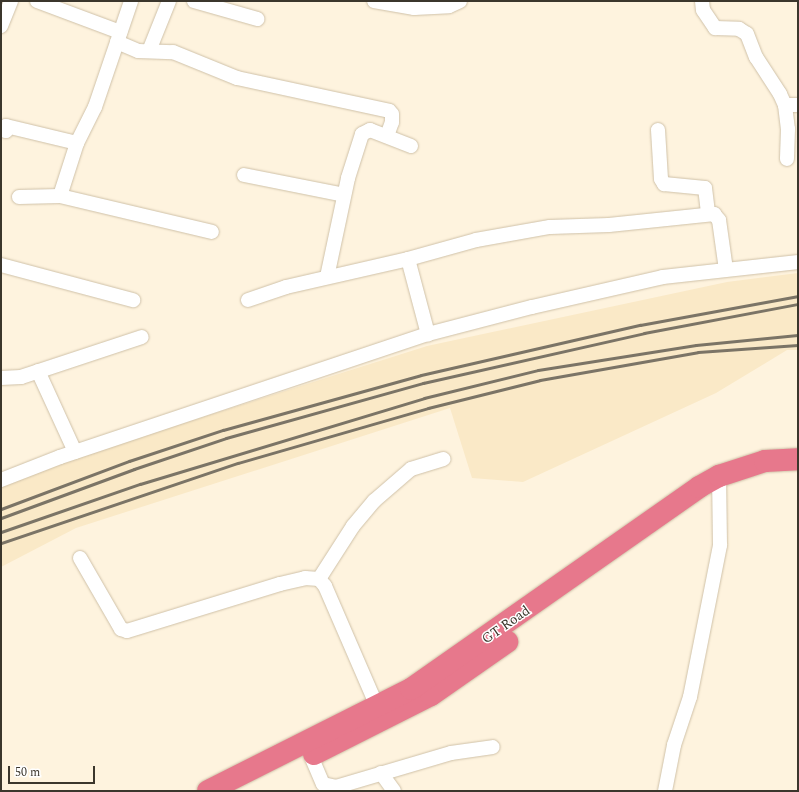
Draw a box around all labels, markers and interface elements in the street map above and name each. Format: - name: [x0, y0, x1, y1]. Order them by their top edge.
- street label: GT Road: [479, 602, 533, 648]
- scale bar: [10, 758, 97, 784]
- text: 50 m: [15, 763, 40, 782]

